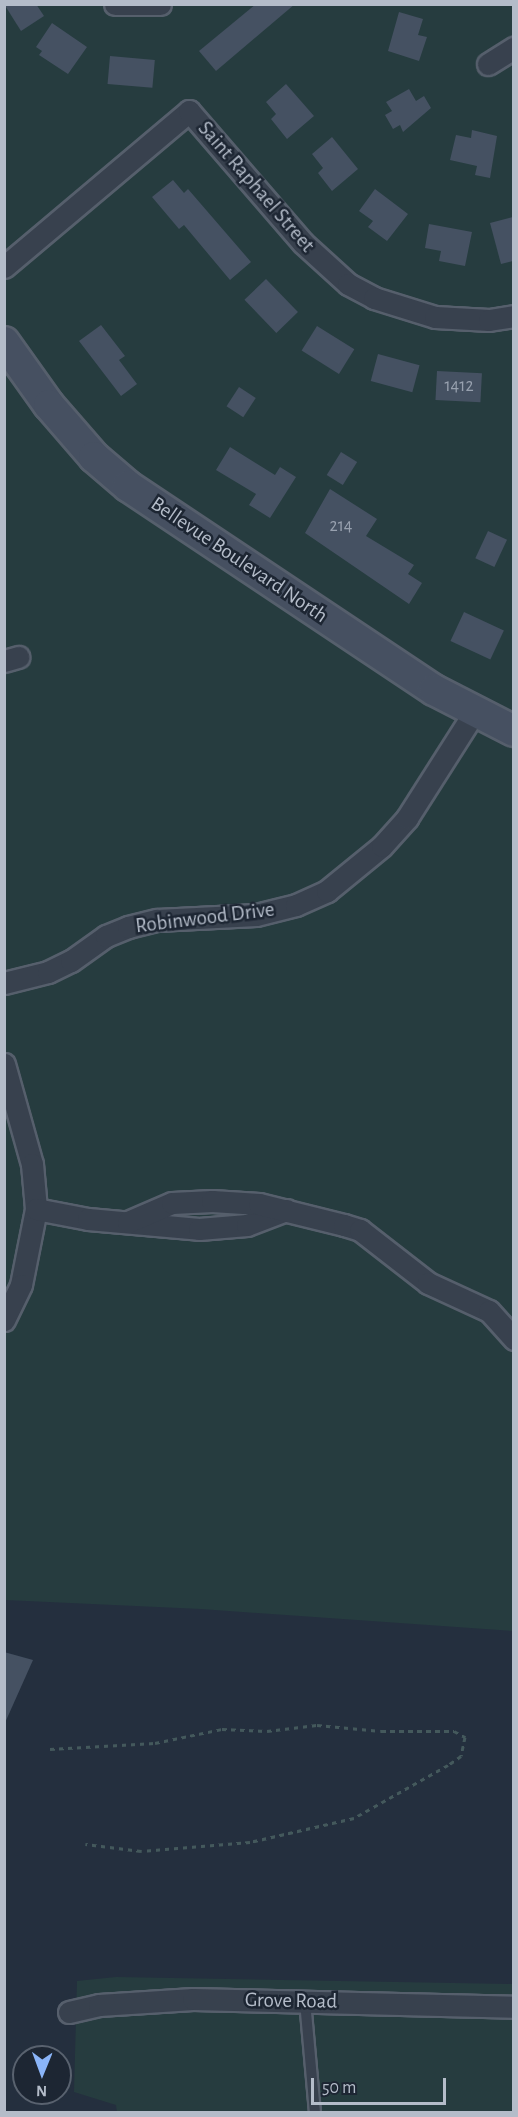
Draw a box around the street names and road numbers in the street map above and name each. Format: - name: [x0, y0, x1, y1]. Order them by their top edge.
- street label: Saint Raphael Street: [192, 116, 320, 258]
- street label: Bellevue Boulevard North: [146, 491, 332, 629]
- street label: Robinwood Drive: [134, 897, 276, 939]
- street label: Grove Road: [245, 1988, 337, 2014]

